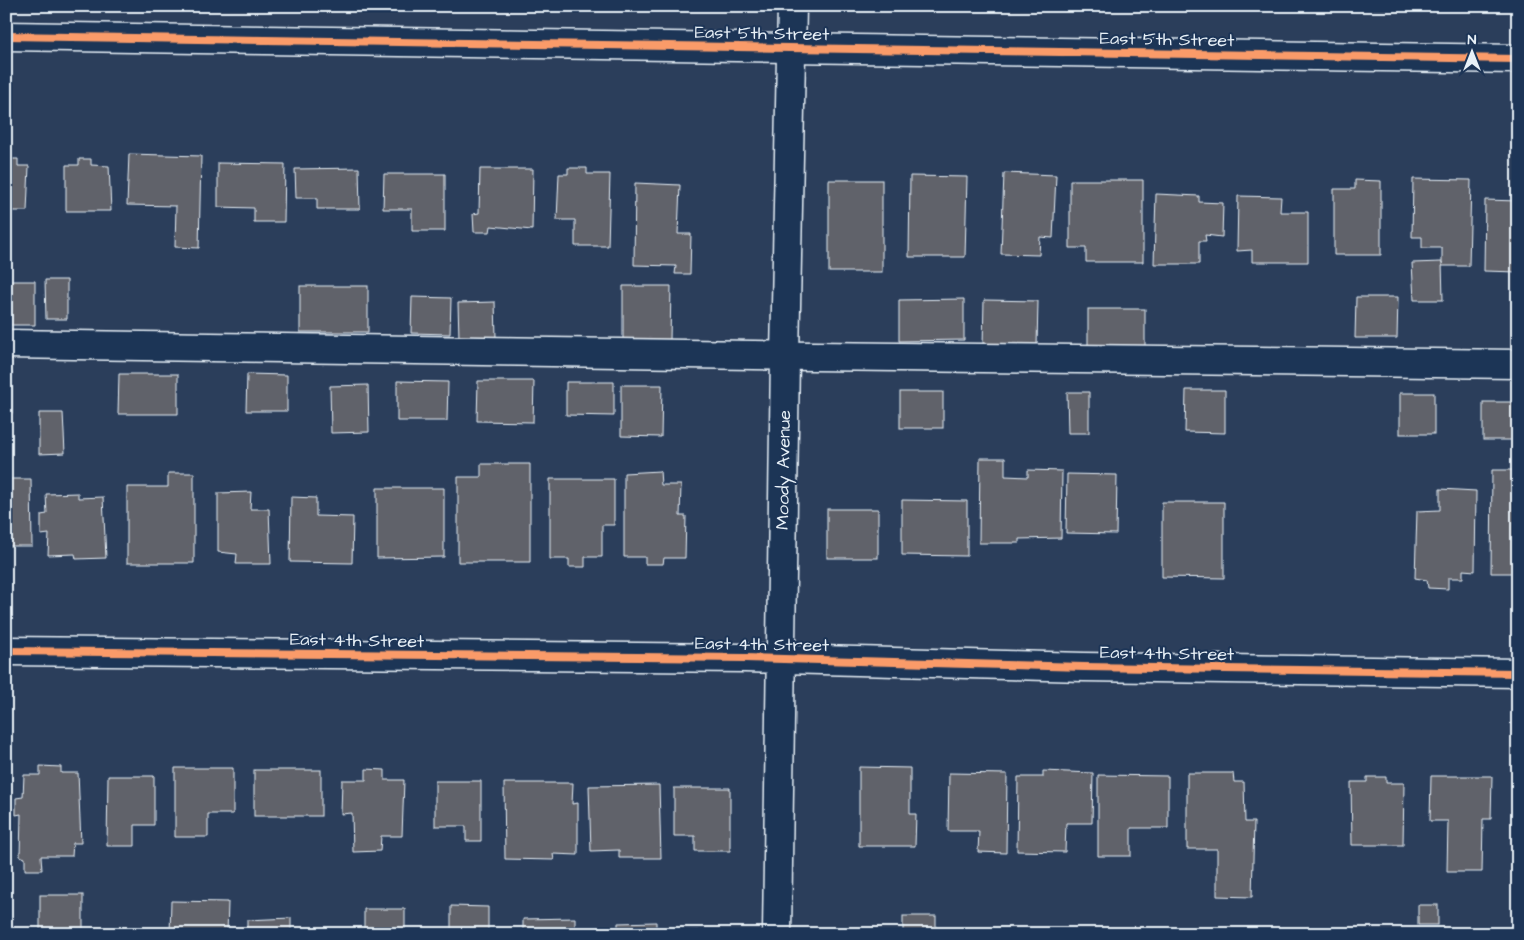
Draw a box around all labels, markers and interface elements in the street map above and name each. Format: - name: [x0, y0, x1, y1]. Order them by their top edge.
- street label: East 5th Street: [694, 20, 830, 47]
- street label: East 5th Street: [1099, 26, 1235, 53]
- north arrow: [1446, 28, 1496, 78]
- text: N: [1468, 30, 1477, 50]
- street label: Moody Avenue: [770, 410, 798, 530]
- street label: East 4th Street: [290, 627, 425, 654]
- street label: East 4th Street: [695, 631, 830, 658]
- street label: East 4th Street: [1100, 640, 1235, 667]

